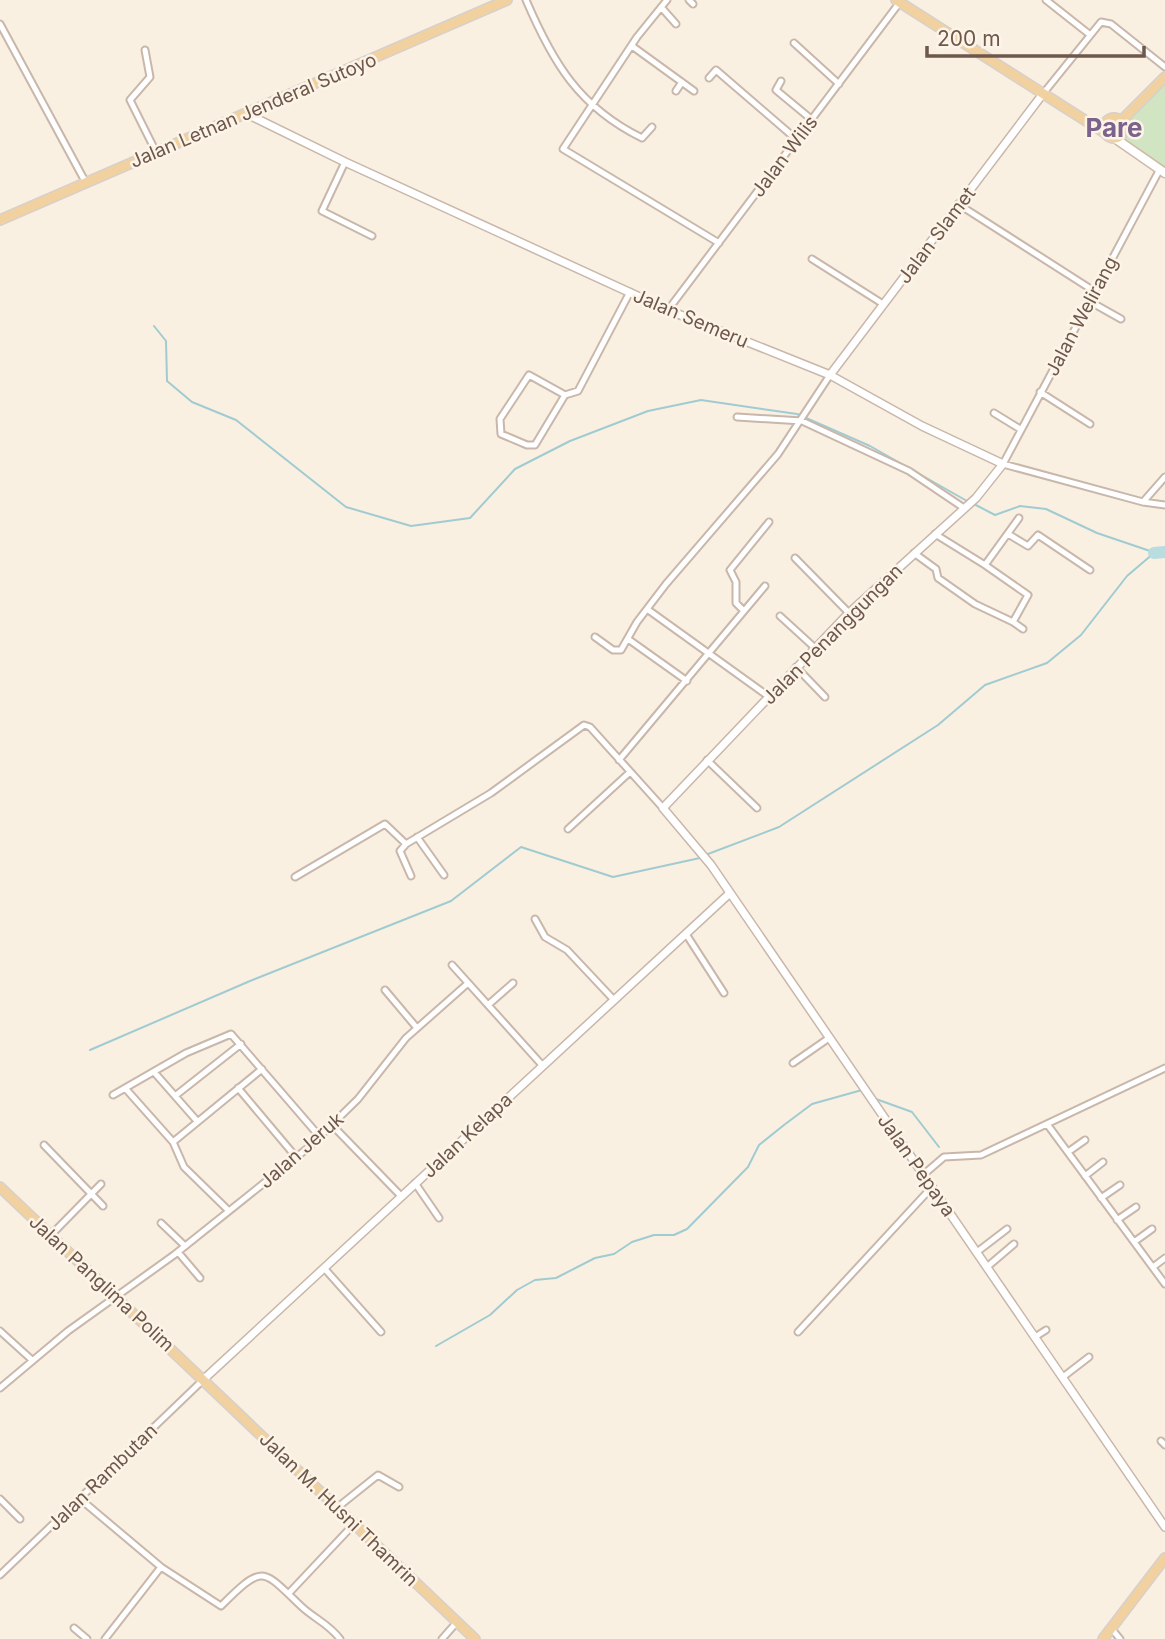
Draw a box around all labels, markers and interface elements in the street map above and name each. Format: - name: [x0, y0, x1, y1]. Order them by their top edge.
- scale bar: [927, 14, 1144, 58]
- text: 200 m: [937, 26, 1001, 51]
- street label: Jalan Letnan Jenderal Sutoyo: [126, 48, 380, 173]
- street label: Jalan Wilis: [746, 111, 822, 202]
- district label: Pare: [1085, 112, 1143, 143]
- street label: Jalan Slamet: [893, 183, 980, 288]
- street label: Jalan Welirang: [1040, 253, 1123, 380]
- street label: Jalan Semeru: [630, 284, 752, 353]
- street label: Jalan Penanggungan: [757, 559, 907, 709]
- street label: Jalan Kelapa: [418, 1088, 517, 1183]
- street label: Jalan Jeruk: [255, 1107, 349, 1193]
- street label: Jalan Pepaya: [873, 1110, 960, 1221]
- street label: Jalan Panglima Polim: [24, 1210, 179, 1357]
- street label: Jalan Rambutan: [43, 1419, 162, 1536]
- street label: Jalan M. Husni Thamrin: [254, 1427, 423, 1591]

